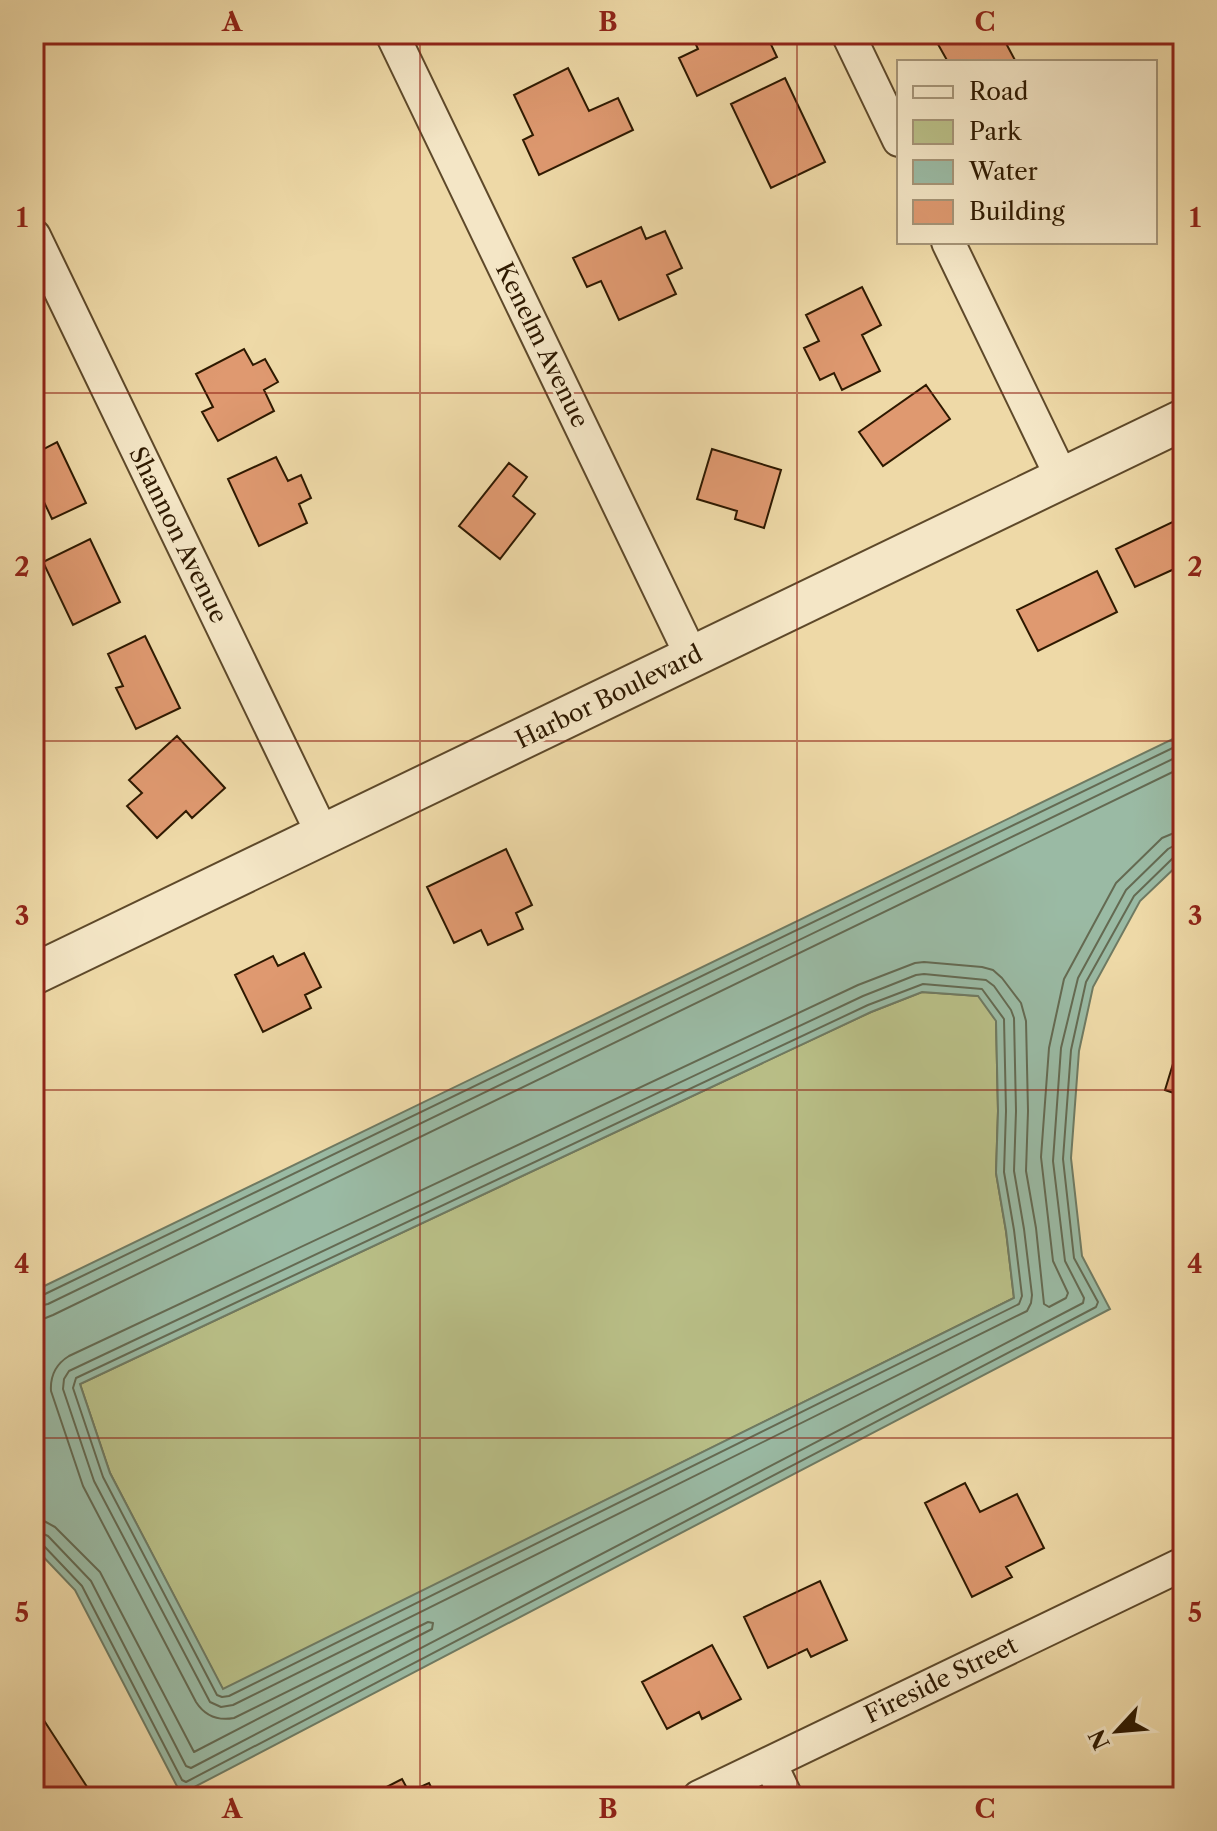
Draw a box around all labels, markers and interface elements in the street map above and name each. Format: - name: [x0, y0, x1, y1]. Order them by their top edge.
- text: A: [221, 6, 243, 38]
- text: B: [598, 6, 618, 38]
- text: C: [975, 6, 995, 38]
- legend: [897, 60, 1157, 244]
- text: Road: [969, 77, 1029, 106]
- text: Park: [969, 117, 1022, 146]
- text: Water: [968, 157, 1038, 186]
- text: Building: [969, 197, 1065, 226]
- text: 1: [16, 202, 28, 234]
- text: 1: [1189, 202, 1201, 234]
- street label: Kenelm Avenue: [490, 257, 595, 432]
- street label: Shannon Avenue: [123, 442, 234, 628]
- text: 2: [14, 551, 30, 583]
- text: 2: [1187, 551, 1203, 583]
- street label: Harbor Boulevard: [511, 639, 707, 754]
- text: 3: [15, 900, 29, 932]
- text: 3: [1188, 900, 1202, 932]
- text: 4: [14, 1248, 30, 1280]
- text: 4: [1187, 1248, 1203, 1280]
- text: 5: [15, 1597, 29, 1629]
- text: 5: [1188, 1597, 1202, 1629]
- street label: Fireside Street: [860, 1630, 1022, 1729]
- north arrow: [1077, 1691, 1157, 1771]
- text: N: [1083, 1725, 1116, 1754]
- text: A: [221, 1793, 243, 1825]
- text: B: [598, 1793, 618, 1825]
- text: C: [975, 1793, 995, 1825]

